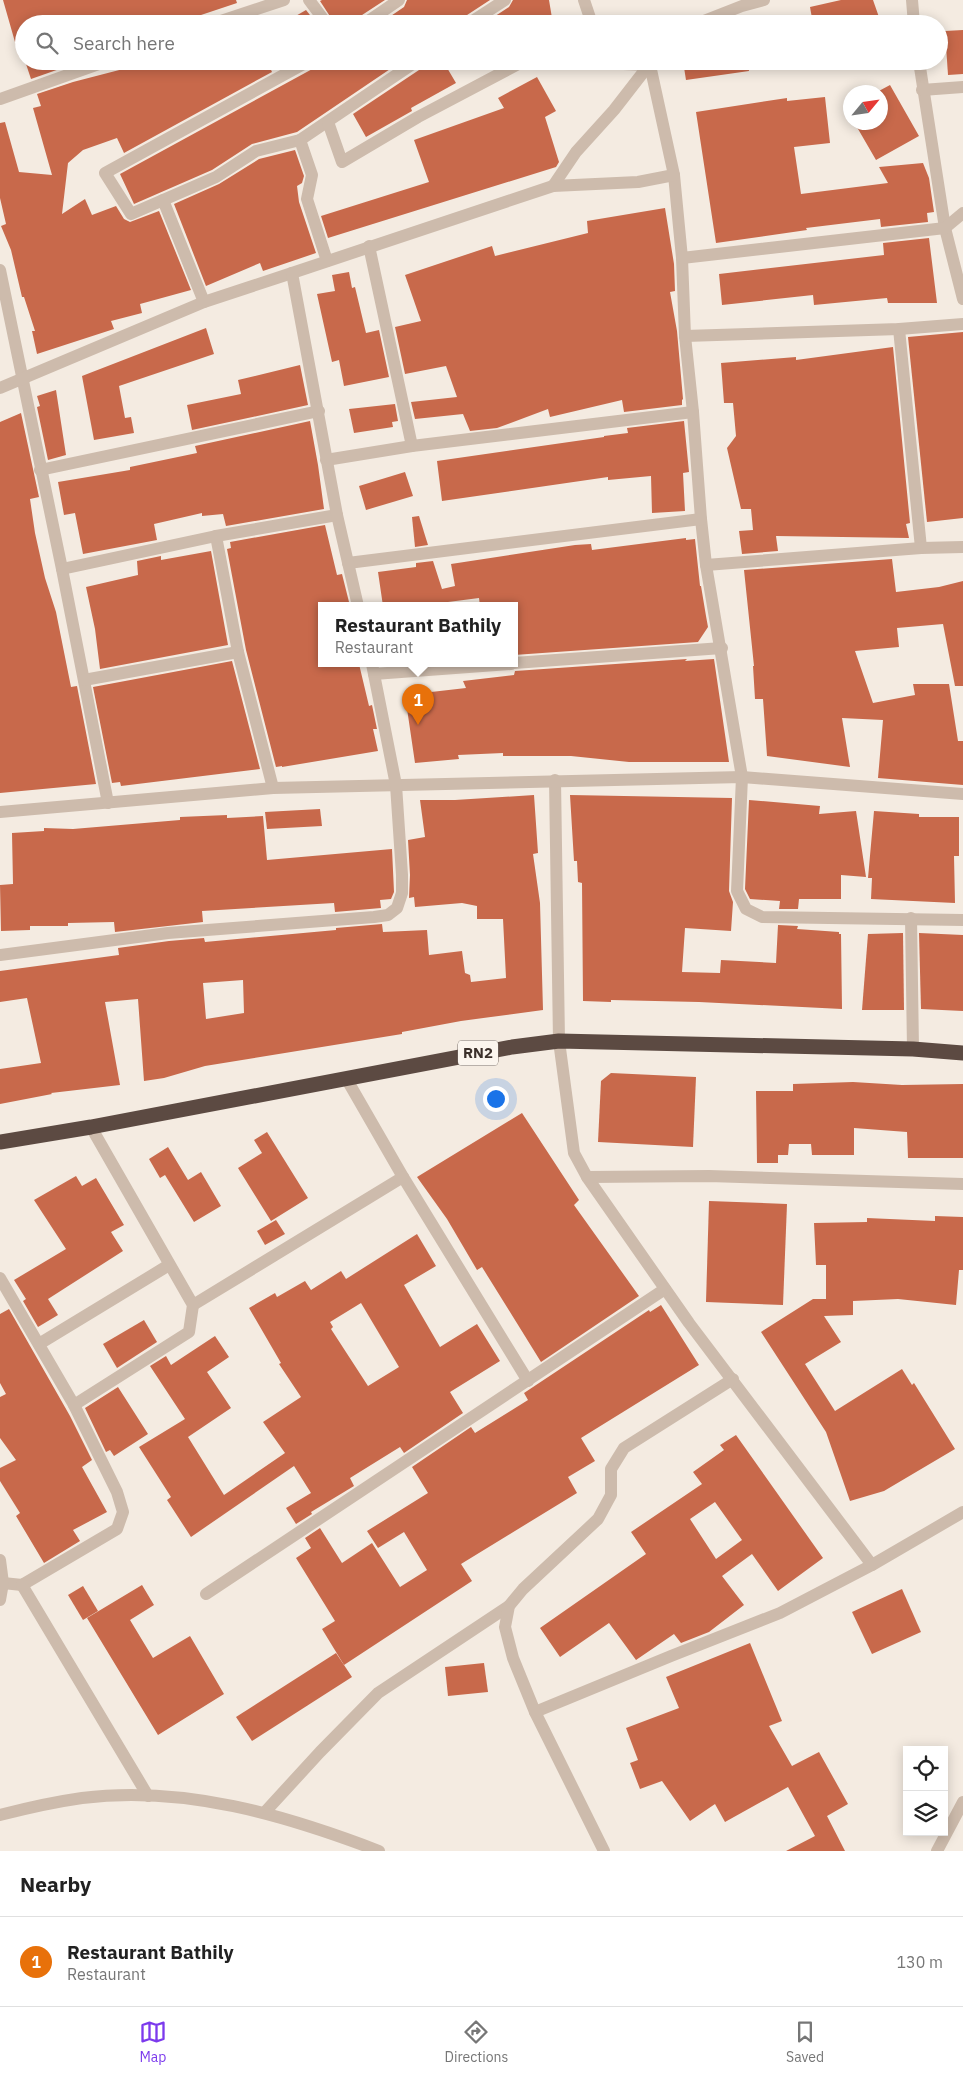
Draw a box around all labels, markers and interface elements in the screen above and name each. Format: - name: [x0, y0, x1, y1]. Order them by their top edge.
- search box: [15, 15, 948, 70]
- icon: search: [33, 29, 61, 57]
- text: Search here: [73, 31, 175, 55]
- north arrow: [843, 85, 888, 130]
- popup: [318, 602, 518, 667]
- text: Restaurant Bathily: [335, 613, 501, 637]
- text: Restaurant: [335, 637, 414, 657]
- pin: 1: [402, 684, 434, 725]
- road number: RN2: [458, 1040, 498, 1066]
- your location: [483, 1086, 509, 1112]
- map controls: [903, 1746, 948, 1836]
- button: locate: [903, 1746, 948, 1791]
- button: layers: [903, 1791, 948, 1836]
- text: Nearby: [20, 1870, 91, 1898]
- text: Restaurant Bathily: [67, 1940, 234, 1964]
- text: 1: [31, 1952, 41, 1972]
- text: 130 m: [896, 1952, 943, 1972]
- text: Restaurant: [67, 1964, 146, 1984]
- tab: Map: [139, 2018, 167, 2066]
- tab: Directions: [445, 2018, 508, 2066]
- tab: Saved: [786, 2018, 824, 2066]

